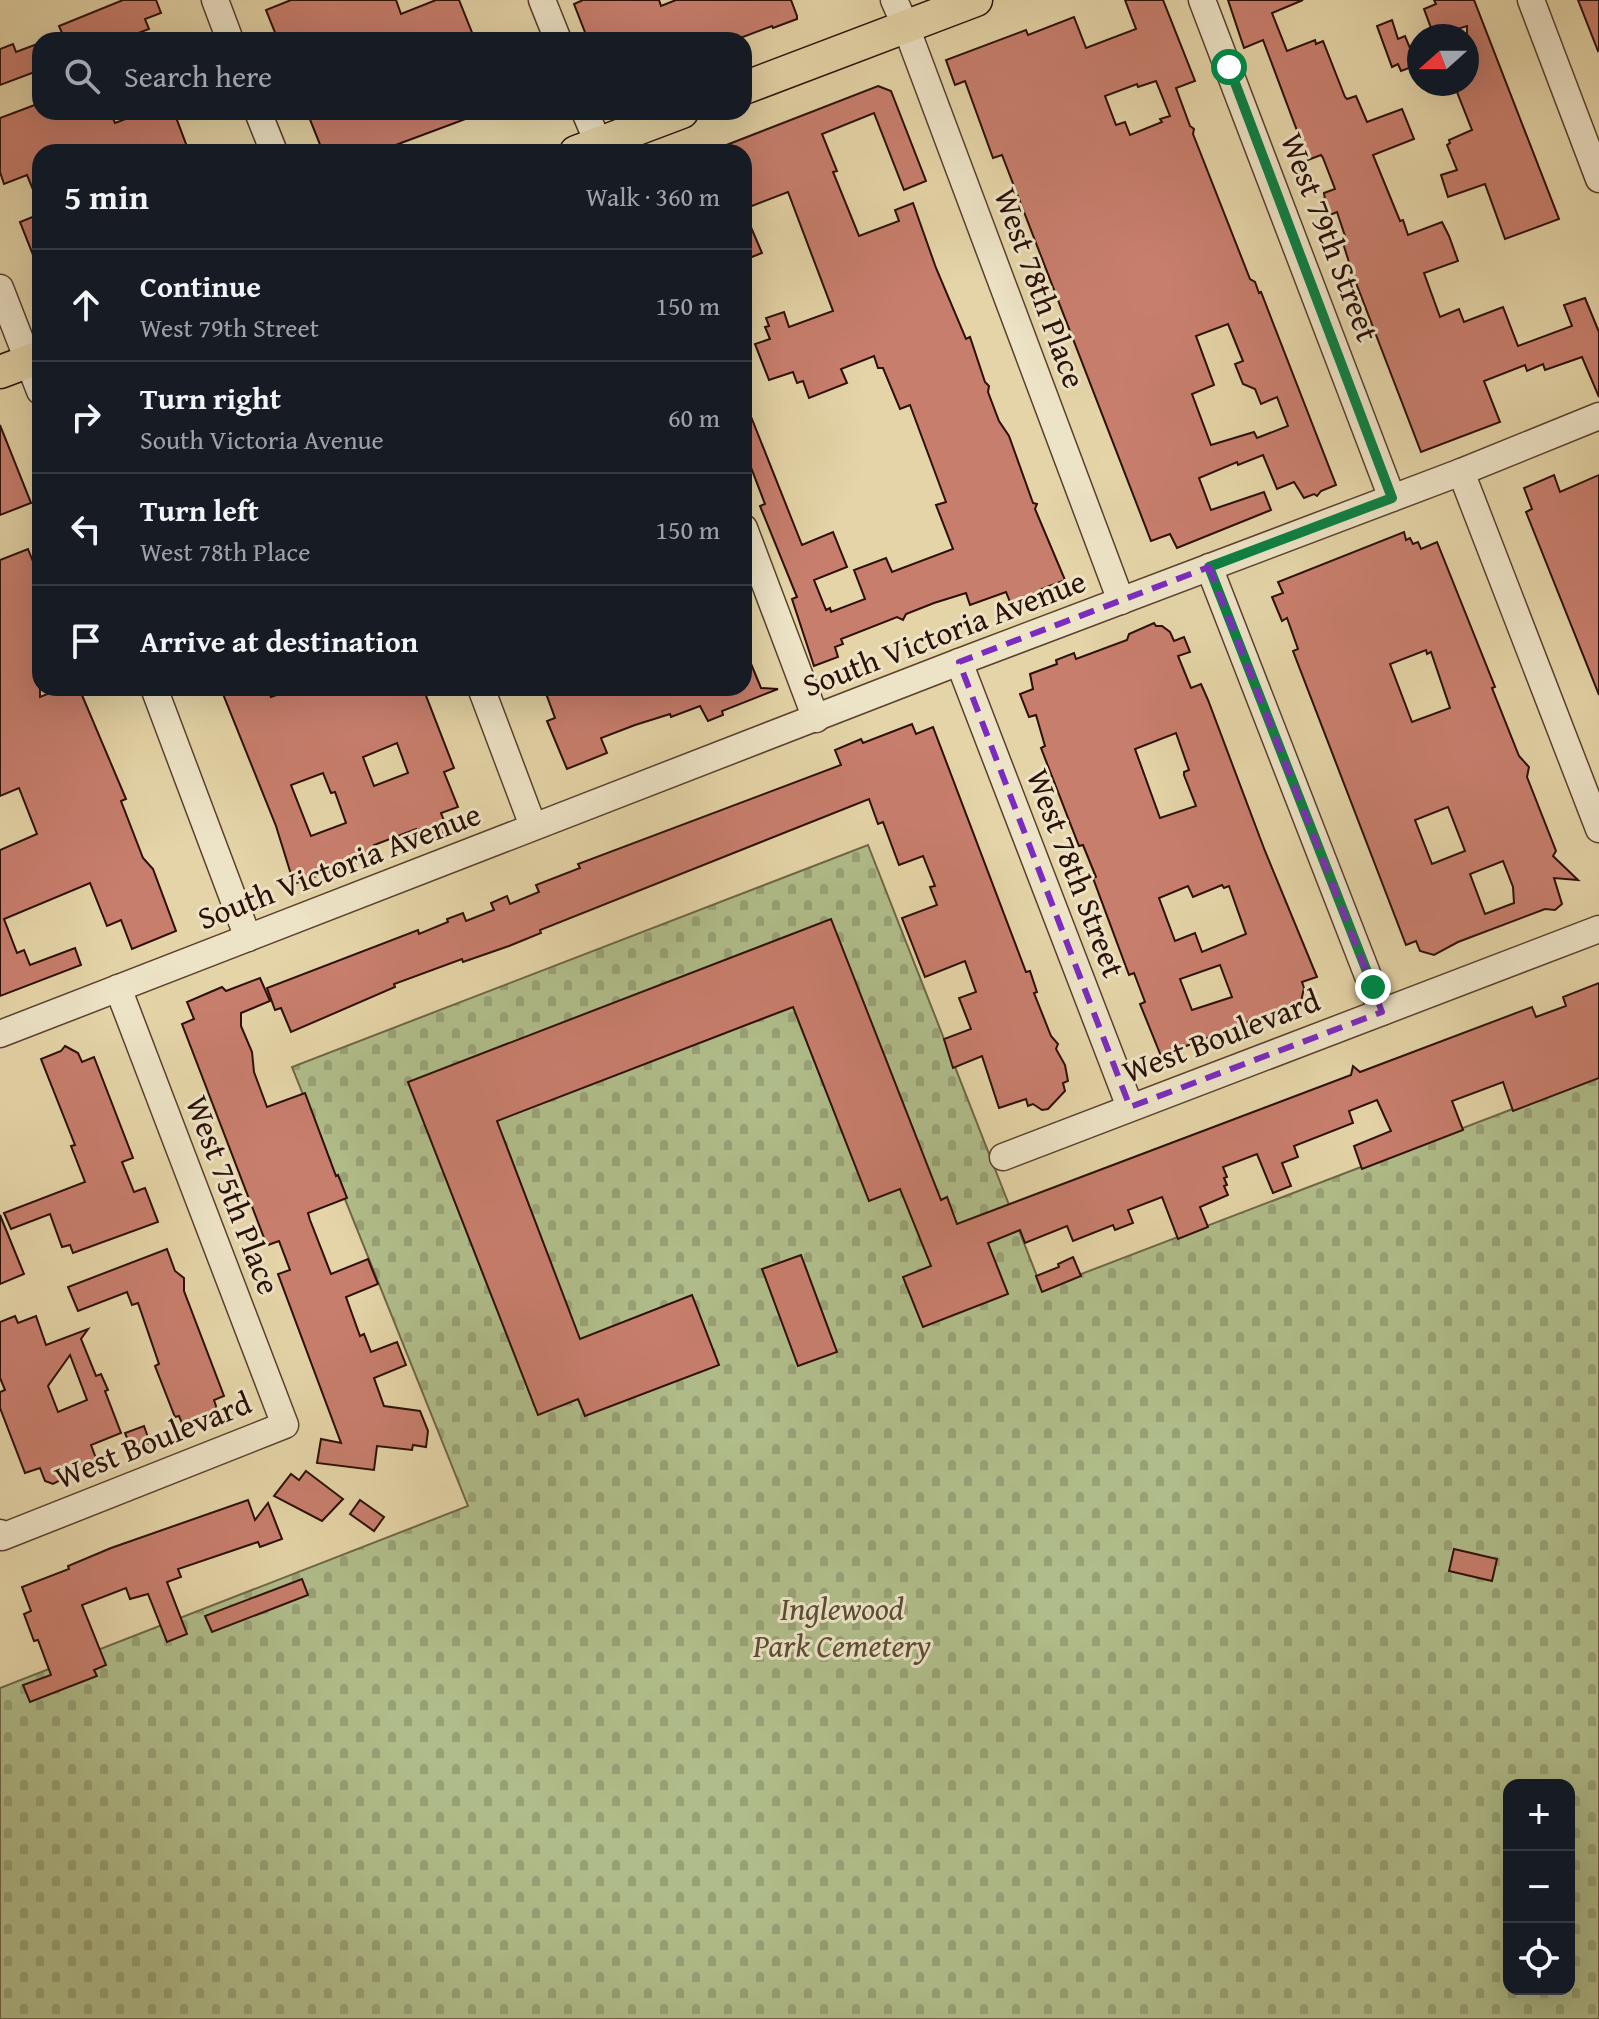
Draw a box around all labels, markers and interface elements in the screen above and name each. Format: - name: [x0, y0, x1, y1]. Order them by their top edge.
- north arrow: [1407, 24, 1479, 96]
- search box: [32, 32, 752, 120]
- route start: [1211, 49, 1247, 85]
- icon: search: [60, 54, 104, 98]
- text: Search here: [124, 54, 272, 98]
- street label: West 79th Street: [1269, 126, 1392, 348]
- text: 5 min: [64, 172, 149, 221]
- text: Walk · 360 m: [586, 177, 720, 216]
- street label: West 78th Place: [983, 181, 1098, 394]
- text: Continue: [140, 264, 261, 308]
- icon: ahead: [64, 283, 108, 327]
- text: 150 m: [655, 286, 720, 325]
- text: West 79th Street: [140, 308, 319, 347]
- text: Turn right: [140, 376, 281, 420]
- icon: right: [64, 395, 108, 439]
- text: 60 m: [668, 398, 720, 437]
- text: South Victoria Avenue: [140, 420, 384, 459]
- text: Turn left: [140, 488, 259, 532]
- icon: left: [64, 507, 108, 551]
- text: 150 m: [655, 510, 720, 549]
- text: West 78th Place: [140, 532, 310, 571]
- street label: South Victoria Avenue: [795, 557, 1092, 708]
- icon: arrive: [64, 619, 108, 663]
- text: Arrive at destination: [140, 619, 418, 663]
- street label: West 78th Street: [1015, 762, 1138, 984]
- street label: South Victoria Avenue: [190, 790, 487, 941]
- route end: [1355, 969, 1391, 1005]
- street label: West Boulevard: [1115, 976, 1326, 1095]
- street label: West 75th Place: [174, 1089, 293, 1301]
- street label: West Boulevard: [48, 1379, 258, 1500]
- park label: Inglewood Park Cemetery: [752, 1585, 931, 1669]
- map controls: [1503, 1779, 1575, 1995]
- button: +: [1503, 1779, 1575, 1851]
- button: −: [1503, 1851, 1575, 1923]
- button: locate: [1503, 1923, 1575, 1995]

